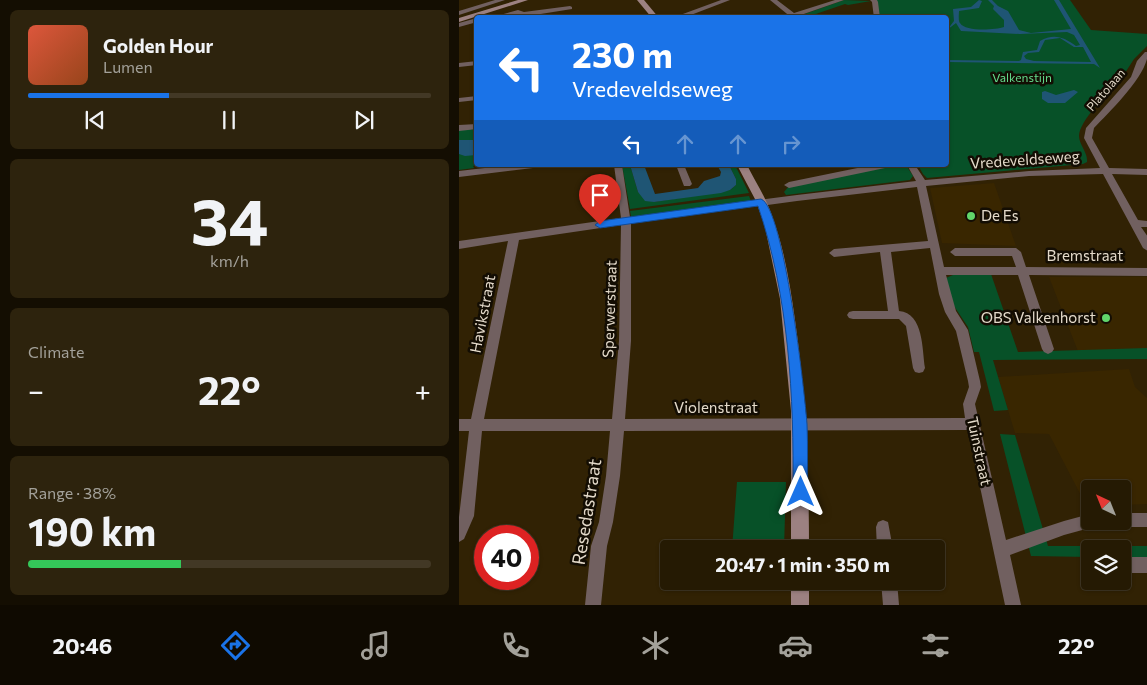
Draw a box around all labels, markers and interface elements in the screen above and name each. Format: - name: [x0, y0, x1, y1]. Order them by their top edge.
- text: 230 m: [572, 32, 673, 75]
- text: Golden Hour: [103, 34, 213, 57]
- icon: left: [489, 35, 554, 100]
- text: Lumen: [103, 57, 153, 76]
- street label: Platolaan: [1083, 65, 1127, 113]
- park label: Valkenstijn: [992, 70, 1052, 84]
- text: Vredeveldseweg: [572, 75, 733, 102]
- icon: previous: [81, 106, 109, 134]
- icon: pause: [215, 106, 243, 134]
- icon: next: [350, 106, 378, 134]
- icon: left: [618, 130, 646, 158]
- icon: ahead: [671, 130, 699, 158]
- icon: ahead: [724, 130, 752, 158]
- icon: right: [777, 130, 805, 158]
- street label: Vredeveldseweg: [970, 146, 1080, 172]
- pin: [579, 174, 621, 225]
- text: 34: [191, 179, 268, 258]
- icon: arrive: [586, 181, 614, 209]
- place label: De Es: [981, 206, 1019, 224]
- marker: De Es: [965, 210, 977, 222]
- street label: Bremstraat: [1046, 246, 1124, 264]
- text: km/h: [210, 251, 249, 270]
- street label: Sperwerstraat: [598, 260, 620, 358]
- street label: Havikstraat: [466, 273, 498, 354]
- place label: OBS Valkenhorst: [981, 308, 1096, 326]
- marker: OBS Valkenhorst: [1100, 312, 1112, 324]
- text: Climate: [28, 342, 84, 361]
- text: 22°: [198, 366, 261, 413]
- text: −: [28, 373, 44, 407]
- text: +: [415, 373, 431, 407]
- street label: Violenstraat: [674, 398, 758, 416]
- street label: Tuinstraat: [964, 415, 996, 487]
- street label: Resedastraat: [567, 457, 605, 567]
- position arrow: [774, 465, 826, 517]
- north arrow: [1081, 480, 1131, 530]
- map controls: [1081, 480, 1131, 590]
- text: Range · 38%: [28, 483, 116, 502]
- text: 190 km: [28, 507, 156, 554]
- speed limit sign: 40: [474, 525, 539, 590]
- button: layers: [1081, 540, 1131, 590]
- text: 20:47 · 1 min · 350 m: [715, 553, 890, 576]
- icon: directions: [218, 628, 253, 663]
- icon: music: [358, 628, 393, 663]
- icon: phone: [498, 628, 533, 663]
- icon: climate: [638, 628, 673, 663]
- icon: car: [778, 628, 813, 663]
- icon: filters: [918, 628, 953, 663]
- text: 20:46: [53, 632, 112, 659]
- text: 22°: [1058, 632, 1094, 659]

